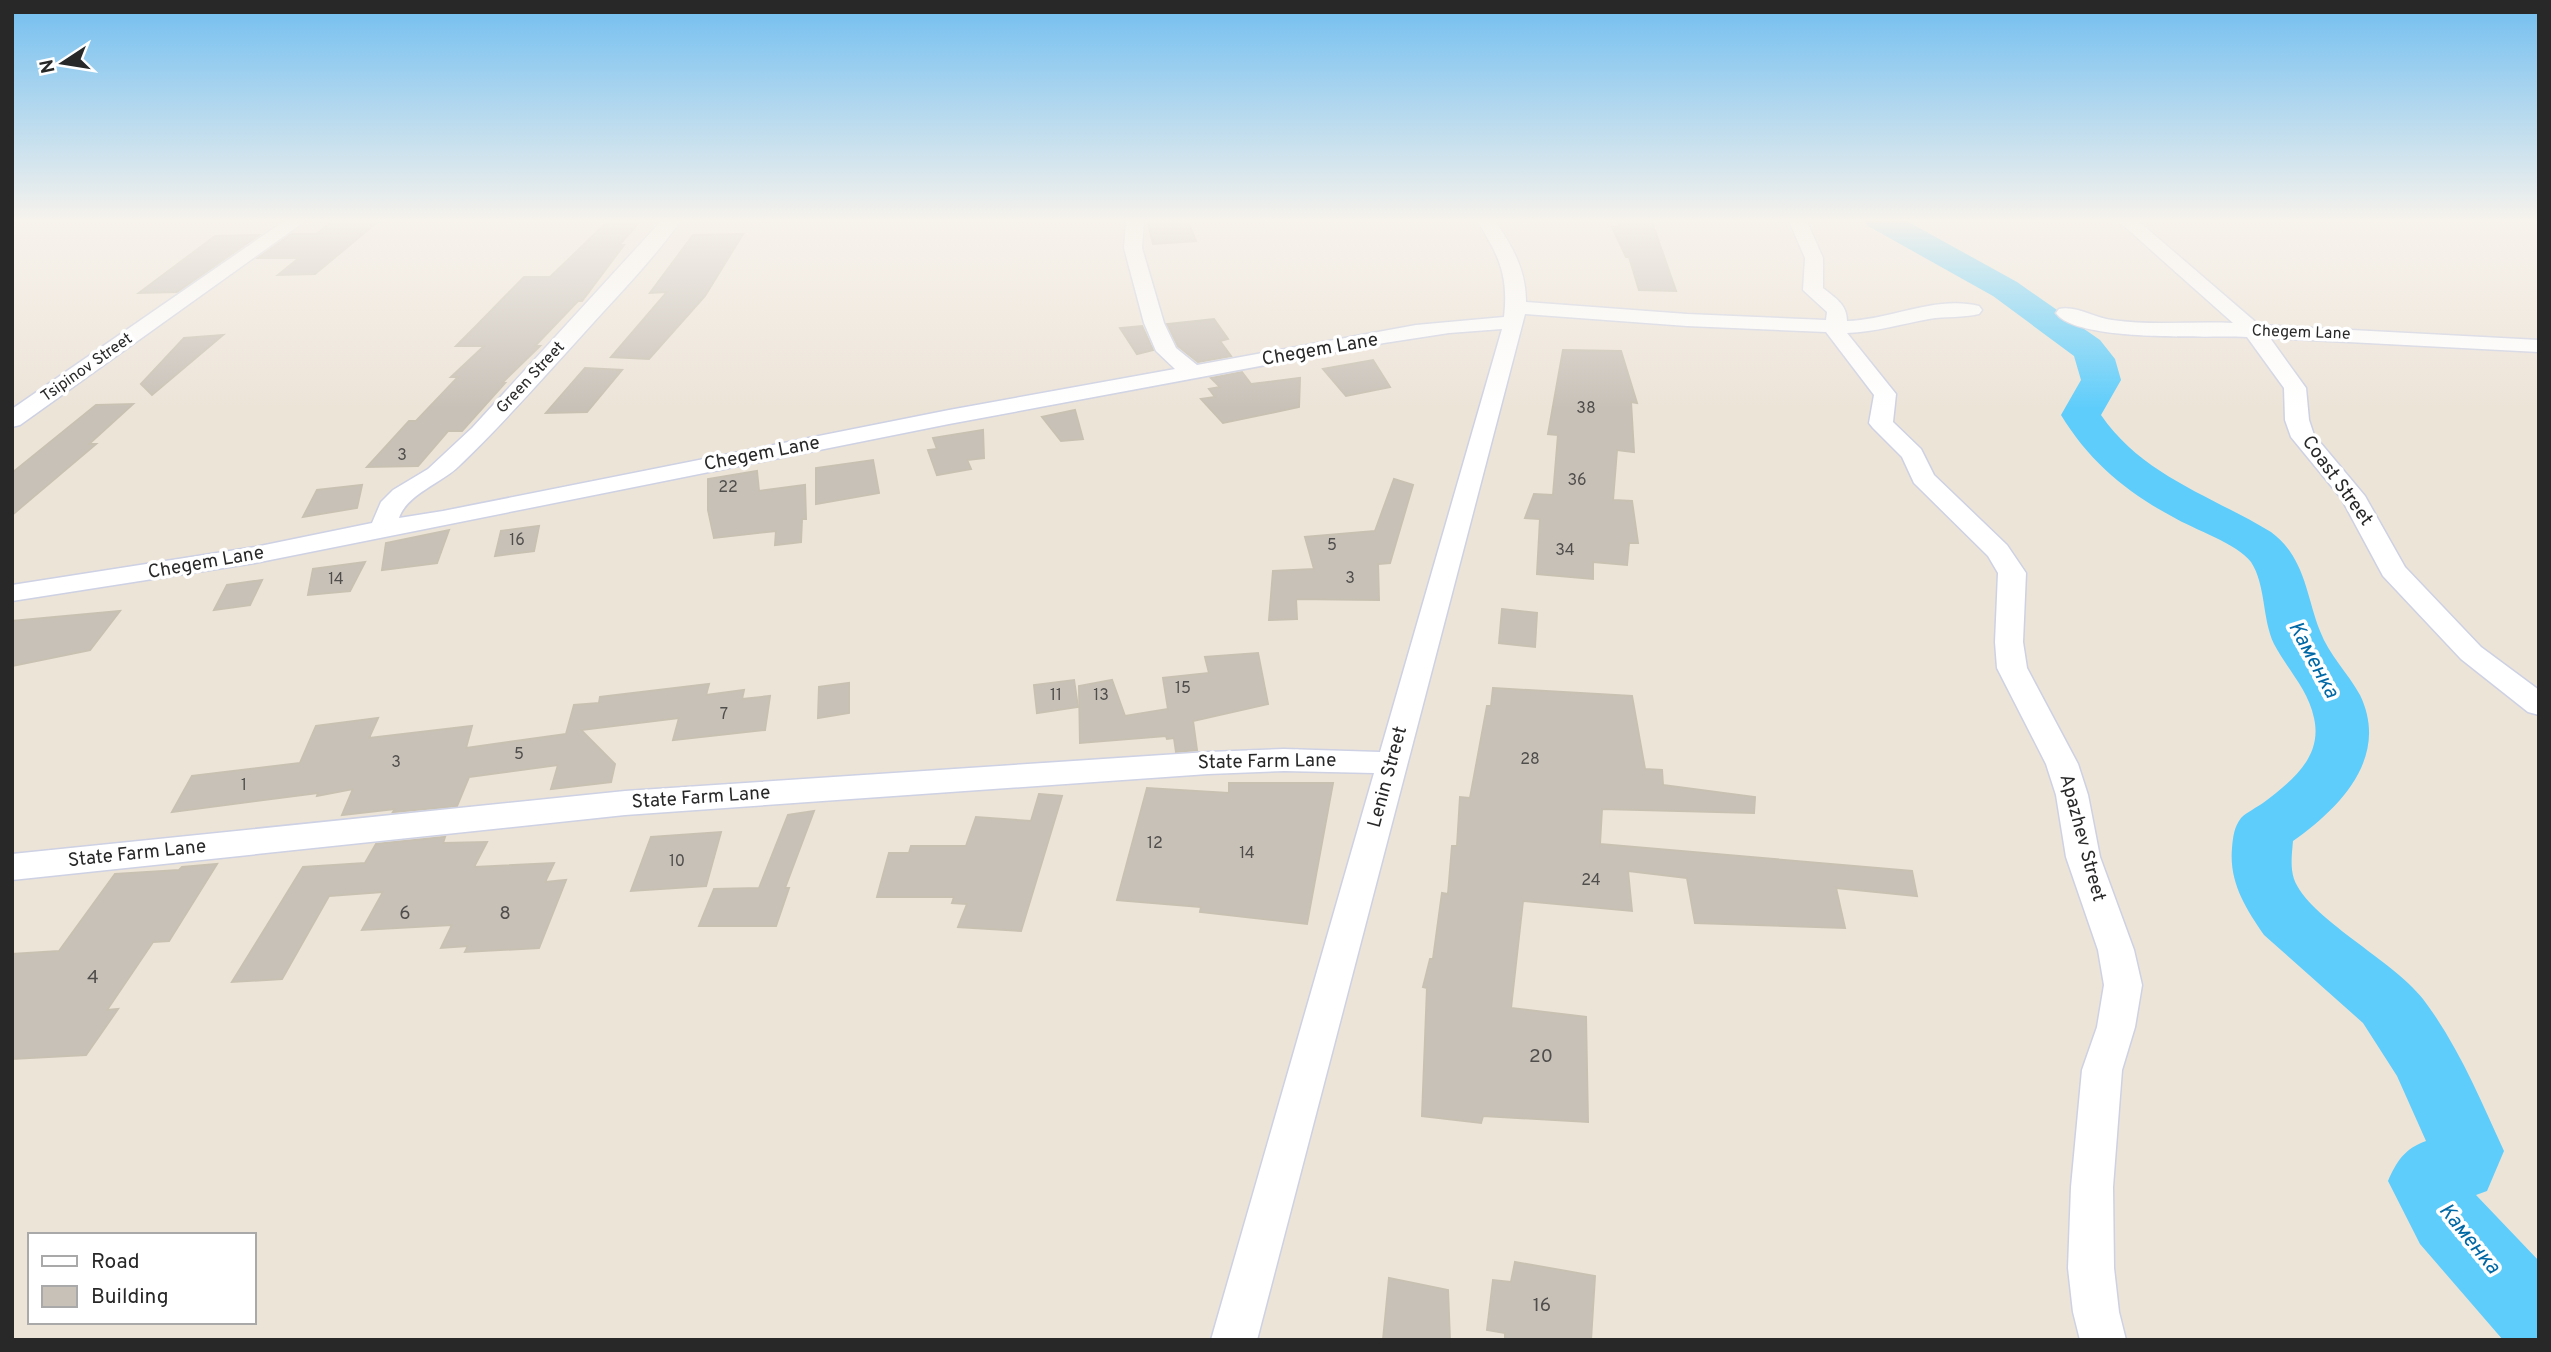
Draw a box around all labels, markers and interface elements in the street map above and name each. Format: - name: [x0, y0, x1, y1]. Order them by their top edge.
- north arrow: [28, 28, 98, 98]
- text: N: [35, 57, 61, 75]
- street label: Chegem Lane: [2251, 321, 2351, 345]
- street label: Chegem Lane: [1260, 328, 1380, 372]
- street label: Tsipinov Street: [37, 329, 137, 407]
- street label: Green Street: [493, 338, 569, 418]
- house number: 38: [1576, 399, 1596, 419]
- street label: Chegem Lane: [702, 431, 822, 477]
- street label: Coast Street: [2296, 431, 2378, 531]
- house number: 3: [397, 446, 407, 466]
- house number: 36: [1567, 471, 1587, 491]
- house number: 22: [718, 478, 738, 498]
- house number: 16: [509, 531, 525, 551]
- house number: 5: [1327, 536, 1337, 556]
- street label: Chegem Lane: [146, 541, 266, 585]
- house number: 34: [1555, 541, 1575, 561]
- house number: 3: [1345, 569, 1355, 589]
- house number: 14: [328, 570, 344, 590]
- water label: Каменка: [2282, 617, 2345, 703]
- house number: 15: [1175, 679, 1191, 699]
- house number: 11: [1050, 686, 1062, 706]
- house number: 13: [1093, 686, 1109, 706]
- house number: 7: [720, 705, 728, 725]
- street label: Lenin Street: [1363, 724, 1413, 830]
- house number: 5: [514, 745, 524, 765]
- street label: State Farm Lane: [1197, 749, 1337, 775]
- house number: 28: [1520, 750, 1540, 770]
- house number: 3: [391, 753, 401, 773]
- street label: Apazhev Street: [2053, 772, 2111, 904]
- house number: 1: [241, 776, 247, 796]
- street label: State Farm Lane: [631, 781, 771, 815]
- house number: 12: [1147, 834, 1163, 854]
- street label: State Farm Lane: [67, 835, 207, 873]
- house number: 14: [1239, 844, 1255, 864]
- house number: 10: [669, 852, 685, 872]
- house number: 24: [1581, 871, 1601, 891]
- house number: 6: [399, 902, 411, 926]
- house number: 8: [499, 902, 511, 926]
- house number: 4: [87, 966, 99, 990]
- house number: 20: [1529, 1045, 1553, 1069]
- water label: Каменка: [2432, 1198, 2506, 1280]
- legend: [28, 1233, 256, 1324]
- text: Road: [91, 1249, 140, 1276]
- text: Building: [91, 1284, 169, 1311]
- house number: 16: [1533, 1294, 1551, 1318]

